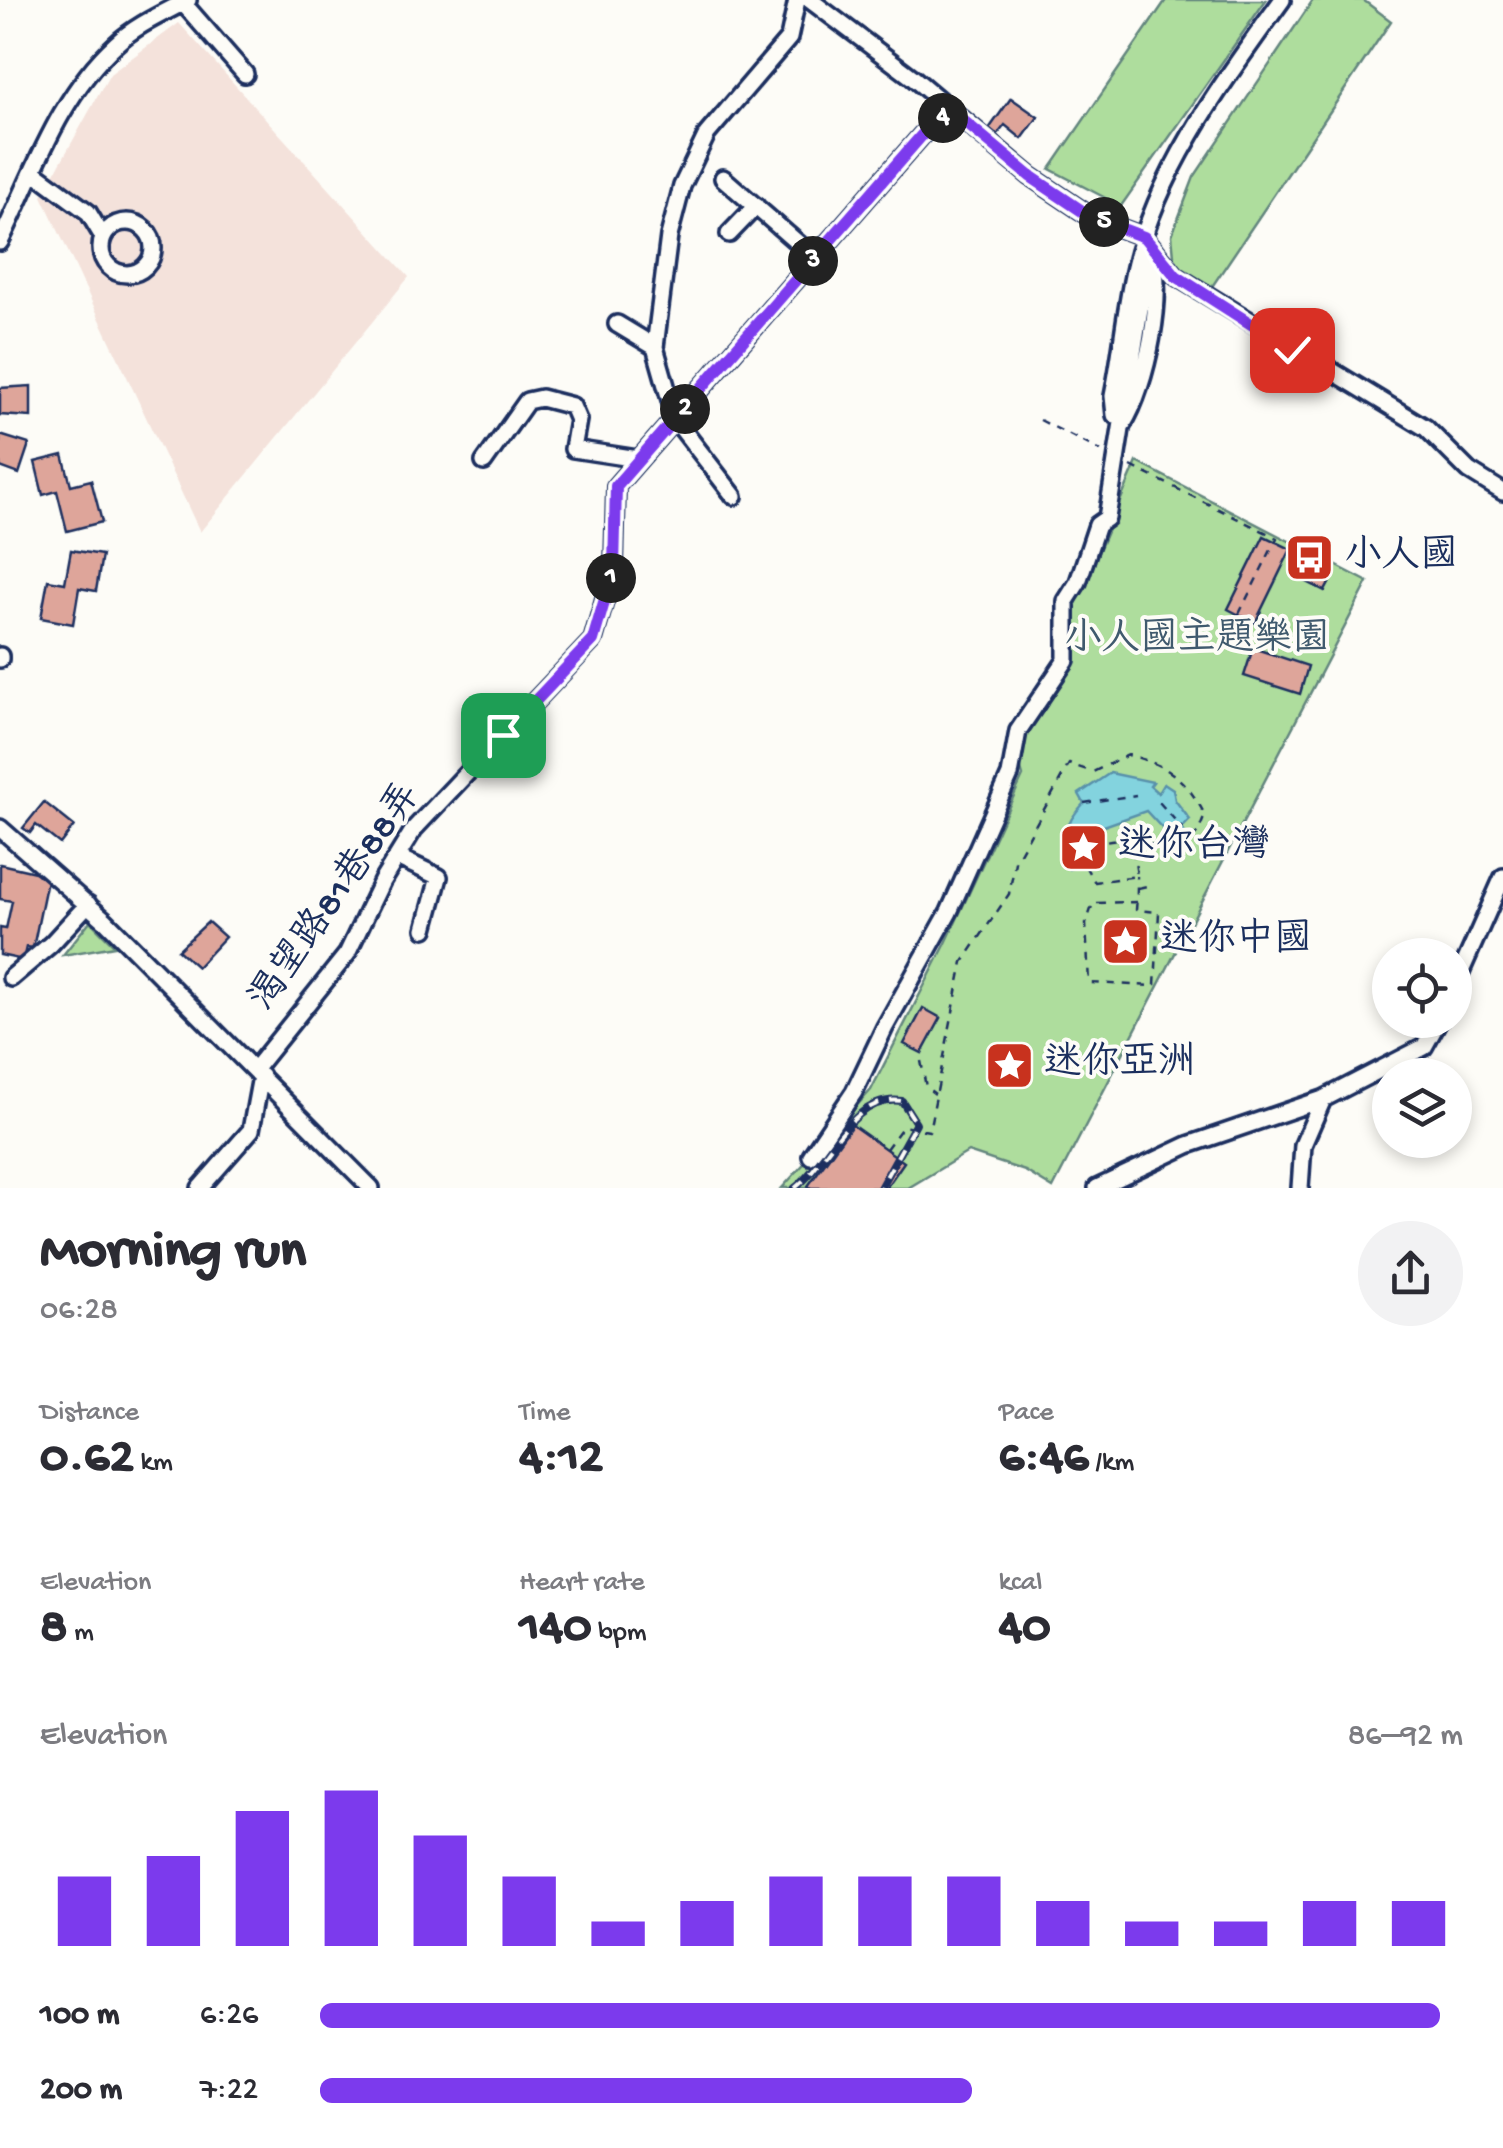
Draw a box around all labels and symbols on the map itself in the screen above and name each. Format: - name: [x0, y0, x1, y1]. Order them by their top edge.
- pin: 4: [918, 93, 968, 143]
- pin: 5: [1079, 197, 1129, 247]
- pin: 3: [788, 236, 838, 286]
- pin: [1250, 308, 1335, 393]
- pin: 2: [660, 384, 710, 434]
- bus stop icon: 小人國: [1283, 532, 1335, 584]
- place label: 小人國: [1344, 534, 1458, 580]
- pin: 1: [586, 553, 636, 603]
- park label: 小人國主題樂園: [1064, 616, 1330, 663]
- pin: [461, 693, 546, 778]
- street label: 渴望路81巷88弄: [240, 774, 432, 1020]
- place icon: 迷你台灣: [1057, 822, 1109, 874]
- place label: 迷你台灣: [1118, 823, 1270, 870]
- place icon: 迷你中國: [1099, 916, 1151, 968]
- place label: 迷你中國: [1160, 917, 1312, 964]
- place icon: 迷你亞洲: [983, 1039, 1035, 1091]
- place label: 迷你亞洲: [1044, 1041, 1196, 1087]

